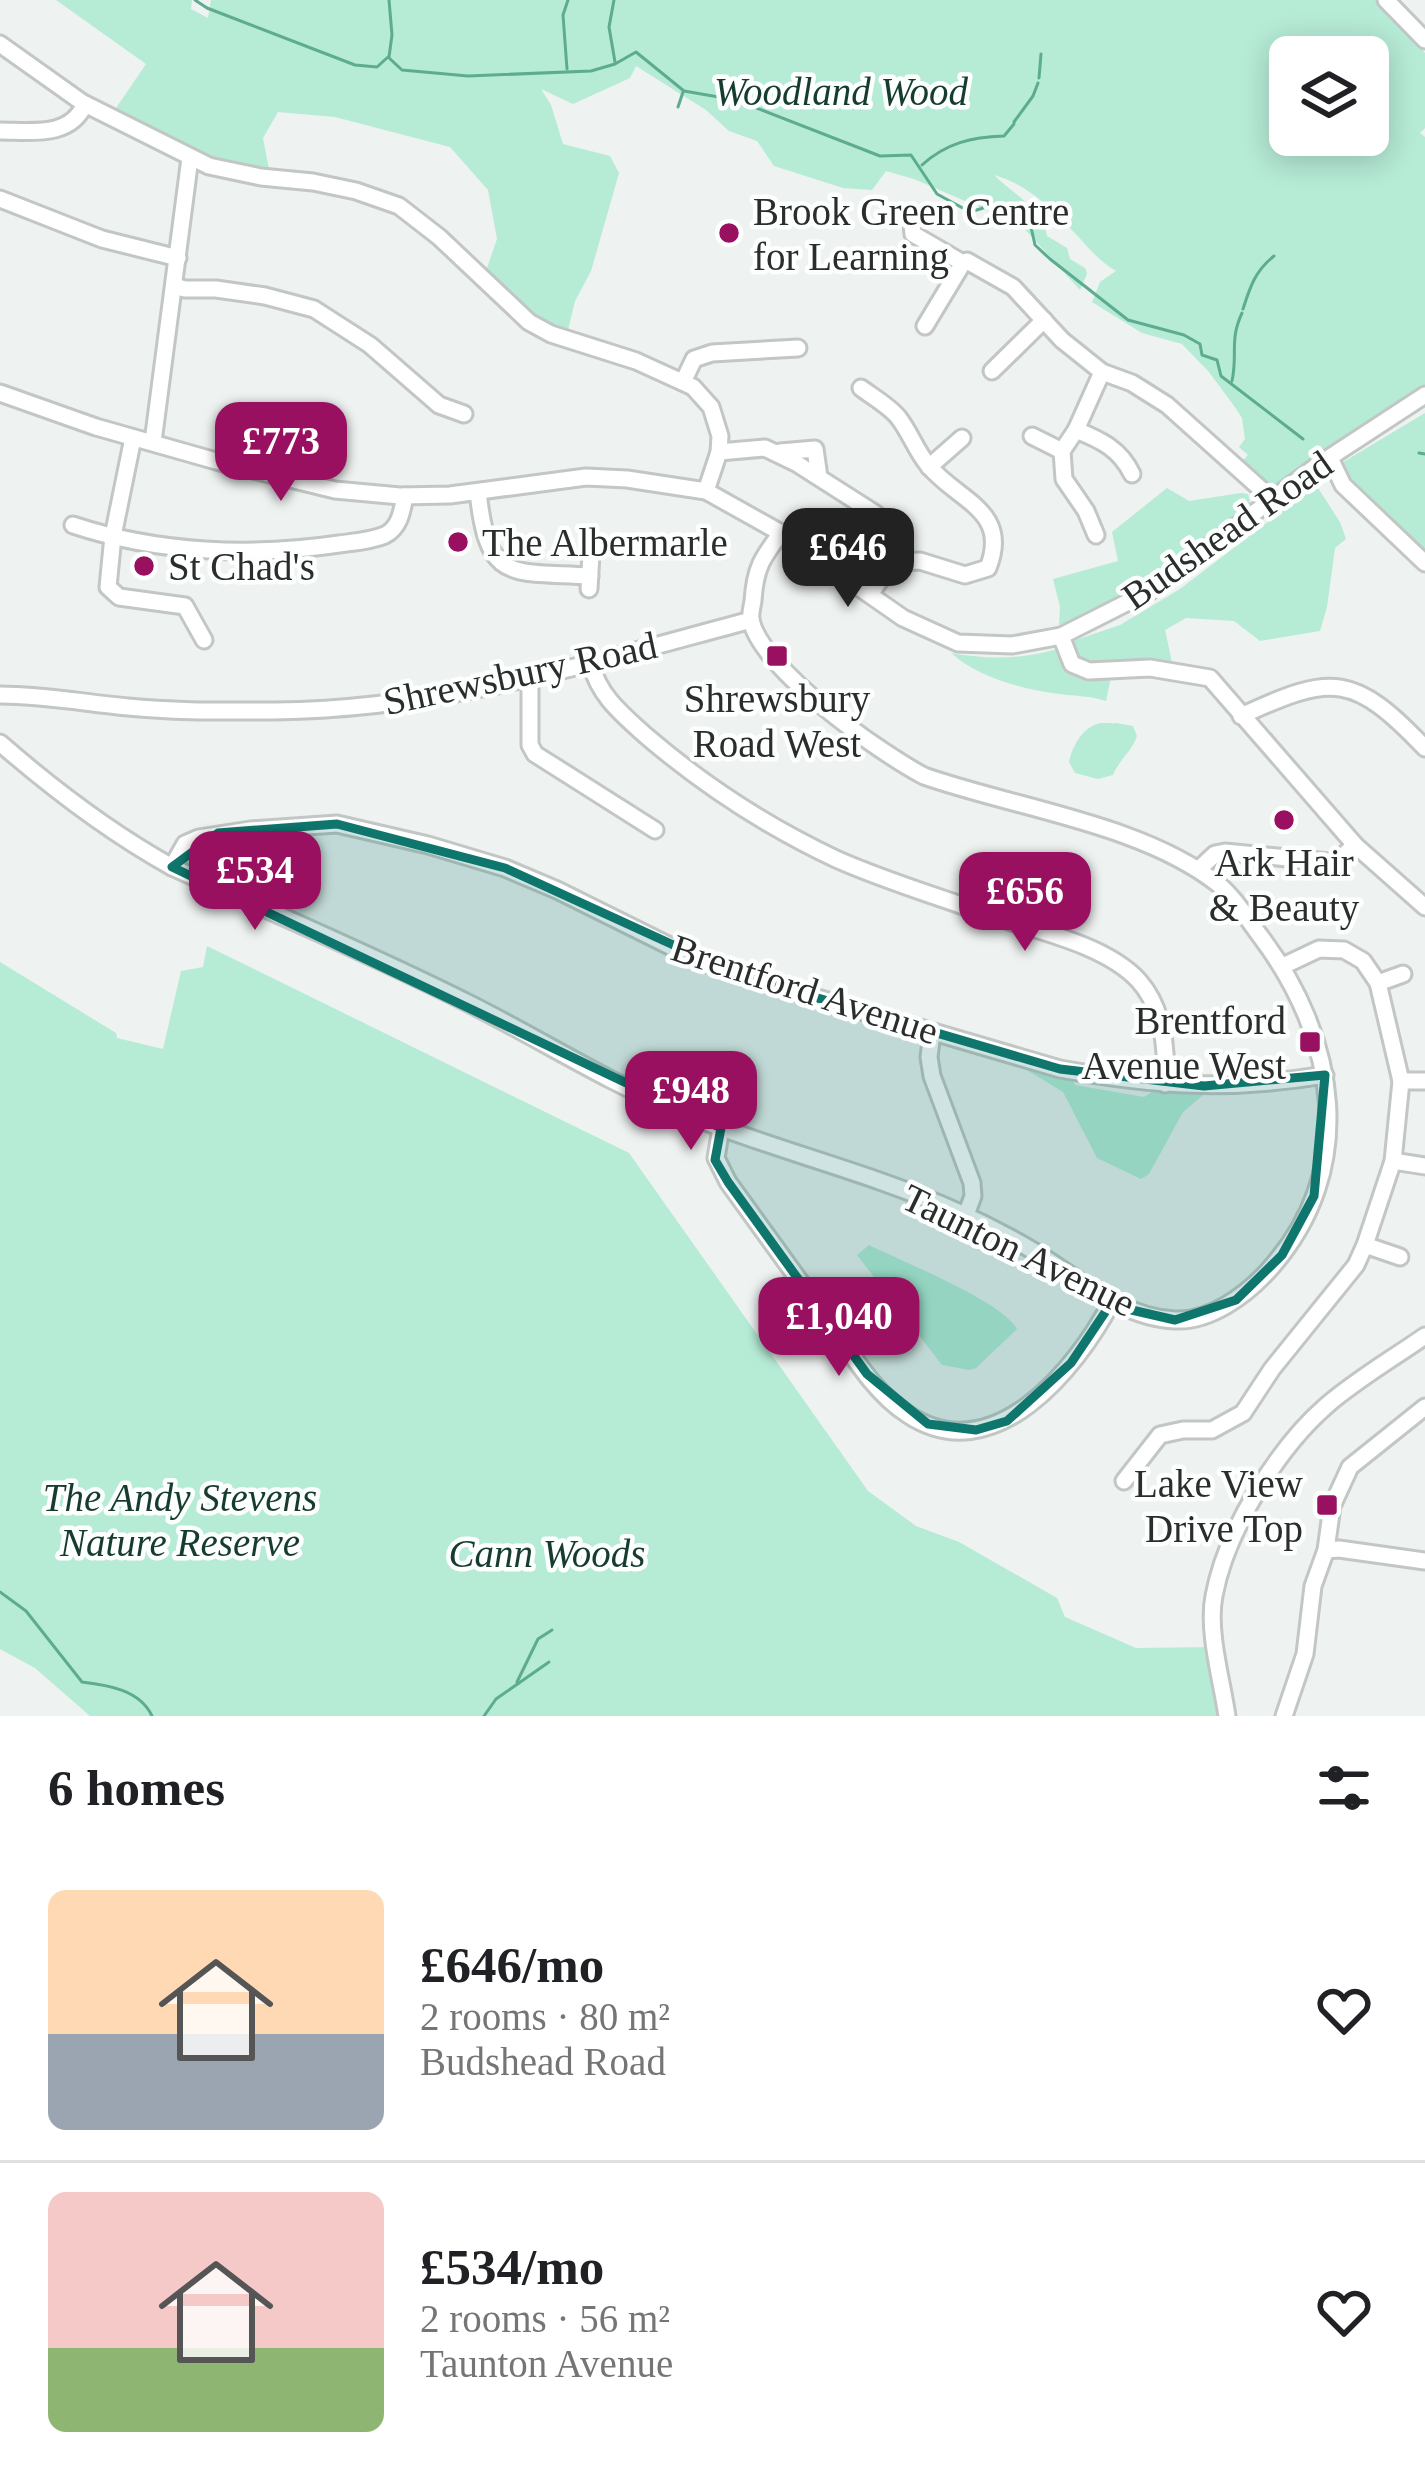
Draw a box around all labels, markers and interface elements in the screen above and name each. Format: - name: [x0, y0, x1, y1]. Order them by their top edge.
- map controls: [1269, 36, 1389, 156]
- button: layers: [1269, 36, 1389, 156]
- park label: Woodland Wood: [714, 70, 968, 113]
- place label: Brook Green Centre for Learning: [753, 190, 1069, 279]
- marker: Brook Green Centre for Learning: [716, 220, 742, 246]
- pin: £773: [210, 402, 352, 504]
- text: £773: [242, 419, 320, 462]
- street label: Budshead Road: [1114, 442, 1340, 618]
- pin: £646: [777, 508, 919, 610]
- place label: The Albermarle: [482, 521, 728, 564]
- text: £646: [809, 525, 887, 568]
- marker: The Albermarle: [445, 529, 471, 555]
- place label: St Chad's: [168, 545, 315, 588]
- marker: St Chad's: [131, 553, 157, 579]
- street label: Shrewsbury Road: [379, 623, 661, 724]
- marker: Shrewsbury Road West: [764, 643, 790, 669]
- place label: Shrewsbury Road West: [684, 677, 871, 765]
- marker: Ark Hair & Beauty: [1271, 807, 1297, 833]
- pin: £534: [184, 831, 326, 933]
- place label: Ark Hair & Beauty: [1209, 841, 1360, 930]
- text: £534: [216, 848, 294, 891]
- pin: £656: [954, 852, 1096, 954]
- text: £656: [986, 869, 1064, 912]
- street label: Brentford Avenue: [666, 926, 944, 1052]
- place label: Brentford Avenue West: [1082, 999, 1286, 1087]
- marker: Brentford Avenue West: [1297, 1029, 1323, 1055]
- pin: £948: [620, 1051, 762, 1153]
- text: £948: [652, 1068, 730, 1111]
- street label: Taunton Avenue: [896, 1175, 1142, 1325]
- pin: £1,040: [741, 1277, 937, 1379]
- text: £1,040: [785, 1294, 893, 1337]
- place label: Lake View Drive Top: [1134, 1462, 1303, 1551]
- park label: The Andy Stevens Nature Reserve: [43, 1476, 317, 1564]
- marker: Lake View Drive Top: [1314, 1492, 1340, 1518]
- park label: Cann Woods: [449, 1532, 645, 1575]
- icon: filters: [1311, 1755, 1377, 1821]
- text: 6 homes: [48, 1760, 225, 1816]
- text: £646/mo: [420, 1937, 604, 1993]
- icon: home: [144, 1938, 288, 2082]
- icon: heart: [1311, 1977, 1377, 2043]
- text: 2 rooms · 80 m²: [420, 1995, 670, 2038]
- text: Budshead Road: [420, 2040, 666, 2083]
- text: £534/mo: [420, 2239, 604, 2295]
- icon: home: [144, 2240, 288, 2384]
- icon: heart: [1311, 2279, 1377, 2345]
- text: 2 rooms · 56 m²: [420, 2297, 670, 2340]
- text: Taunton Avenue: [420, 2342, 673, 2385]

